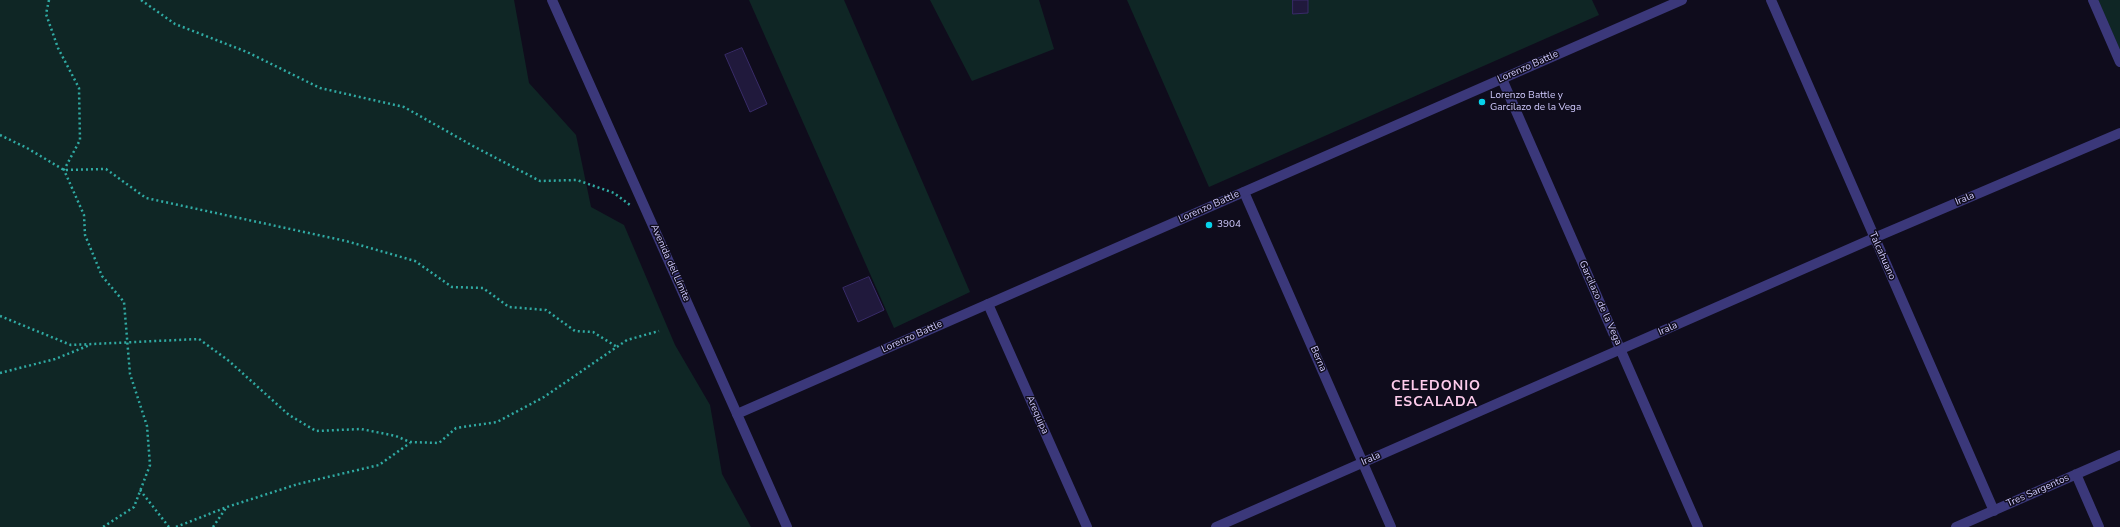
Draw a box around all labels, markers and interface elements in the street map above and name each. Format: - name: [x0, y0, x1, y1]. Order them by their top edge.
- street label: Lorenzo Battle: [1496, 48, 1560, 86]
- place label: Lorenzo Battle y Garcilazo de la Vega: [1490, 90, 1581, 114]
- marker: Lorenzo Battle y Garcilazo de la Vega: [1477, 97, 1487, 107]
- street label: Lorenzo Battle: [1177, 188, 1241, 226]
- street label: Irala: [1954, 190, 1976, 208]
- place label: 3904: [1217, 219, 1241, 231]
- marker: 3904: [1204, 220, 1214, 230]
- street label: Avenida del Límite: [648, 223, 692, 303]
- street label: Talcahuano: [1866, 230, 1898, 282]
- street label: Garcilazo de la Vega: [1576, 259, 1624, 347]
- street label: Lorenzo Battle: [880, 318, 944, 356]
- street label: Irala: [1657, 320, 1679, 338]
- street label: Berna: [1307, 344, 1329, 374]
- district label: CELEDONIO ESCALADA: [1391, 379, 1481, 412]
- street label: Arequipa: [1023, 394, 1051, 436]
- street label: Irala: [1360, 450, 1382, 468]
- street label: Tres Sargentos: [2005, 472, 2071, 510]

